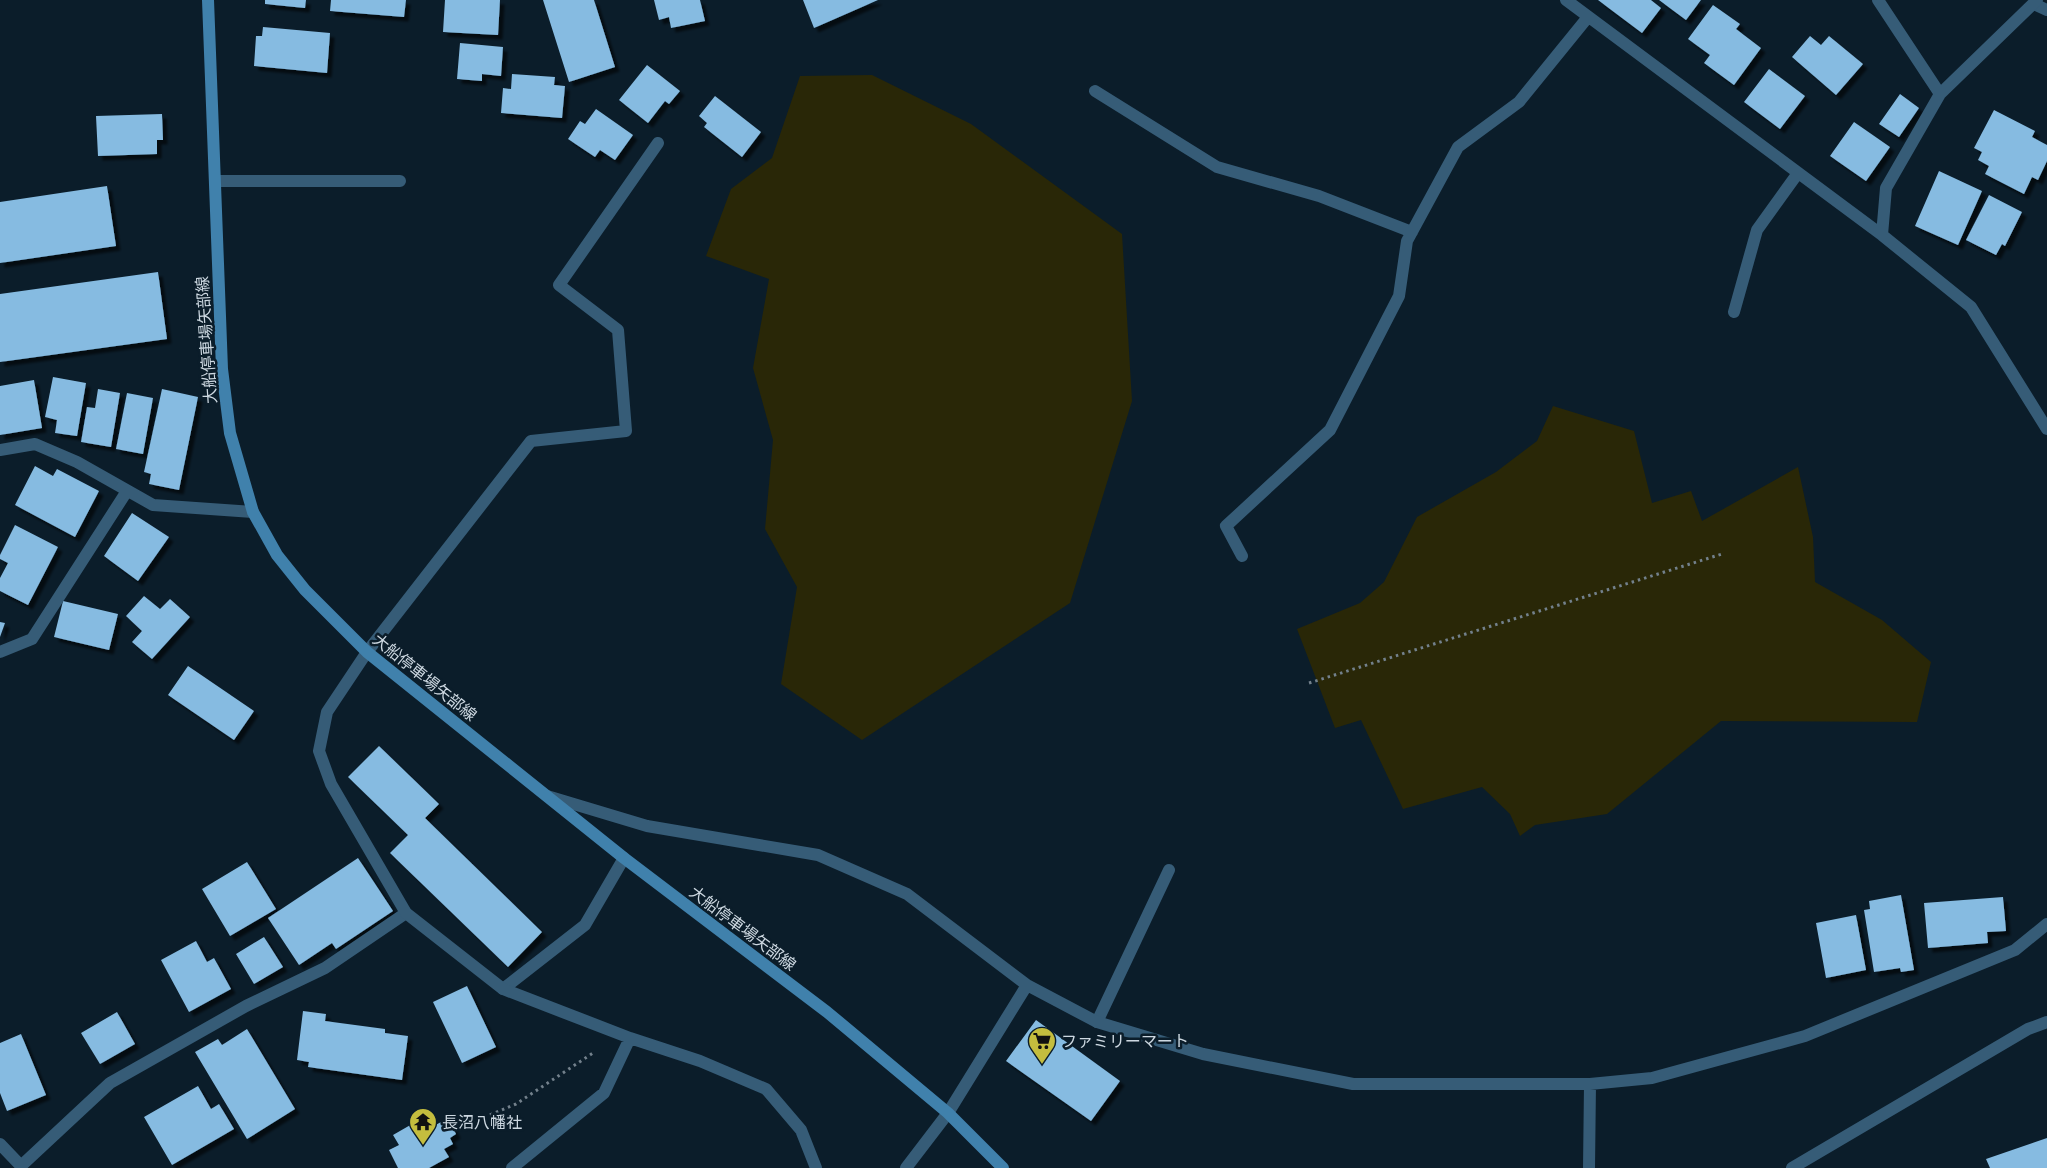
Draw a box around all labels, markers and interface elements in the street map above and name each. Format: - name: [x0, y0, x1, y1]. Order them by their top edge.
- street label: 大船停車場矢部線: [194, 275, 221, 404]
- street label: 大船停車場矢部線: [368, 631, 480, 726]
- street label: 大船停車場矢部線: [685, 883, 799, 975]
- supermarket icon: ファミリーマート: [1027, 1026, 1057, 1065]
- place label: ファミリーマート: [1061, 1033, 1189, 1052]
- temple icon: 長沼八幡社: [408, 1107, 438, 1146]
- place label: 長沼八幡社: [442, 1114, 522, 1133]

